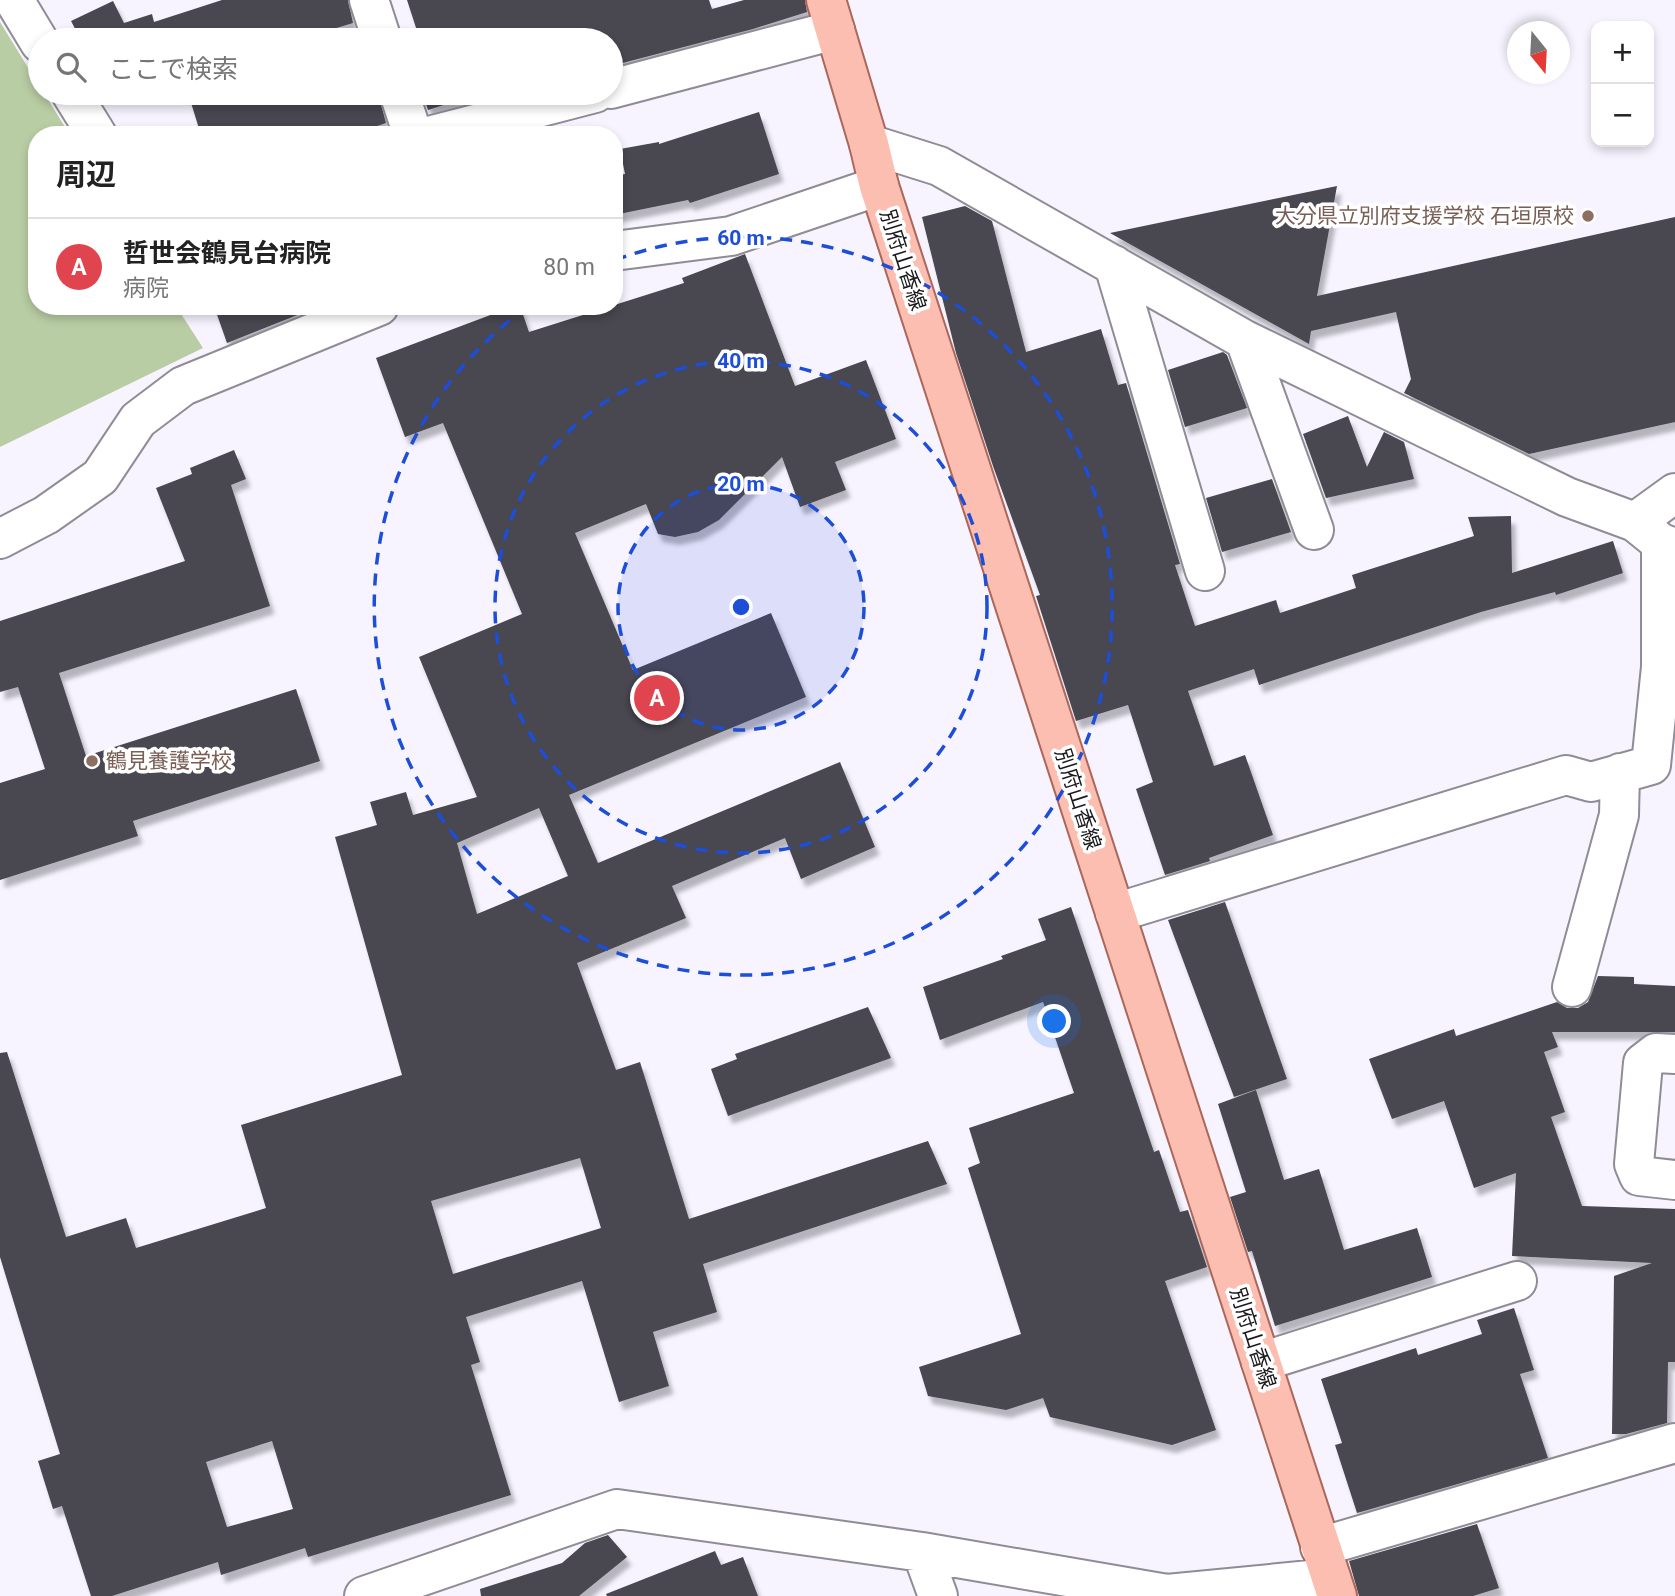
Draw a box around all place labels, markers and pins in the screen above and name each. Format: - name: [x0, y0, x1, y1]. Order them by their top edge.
- place label: 大分県立別府支援学校 石垣原校: [1275, 204, 1574, 228]
- marker: 大分県立別府支援学校 石垣原校: [1580, 208, 1596, 224]
- centre of rings: [729, 595, 753, 619]
- pin: A: [634, 672, 680, 724]
- place label: 鶴見養護学校: [106, 749, 232, 773]
- marker: 鶴見養護学校: [84, 753, 100, 769]

